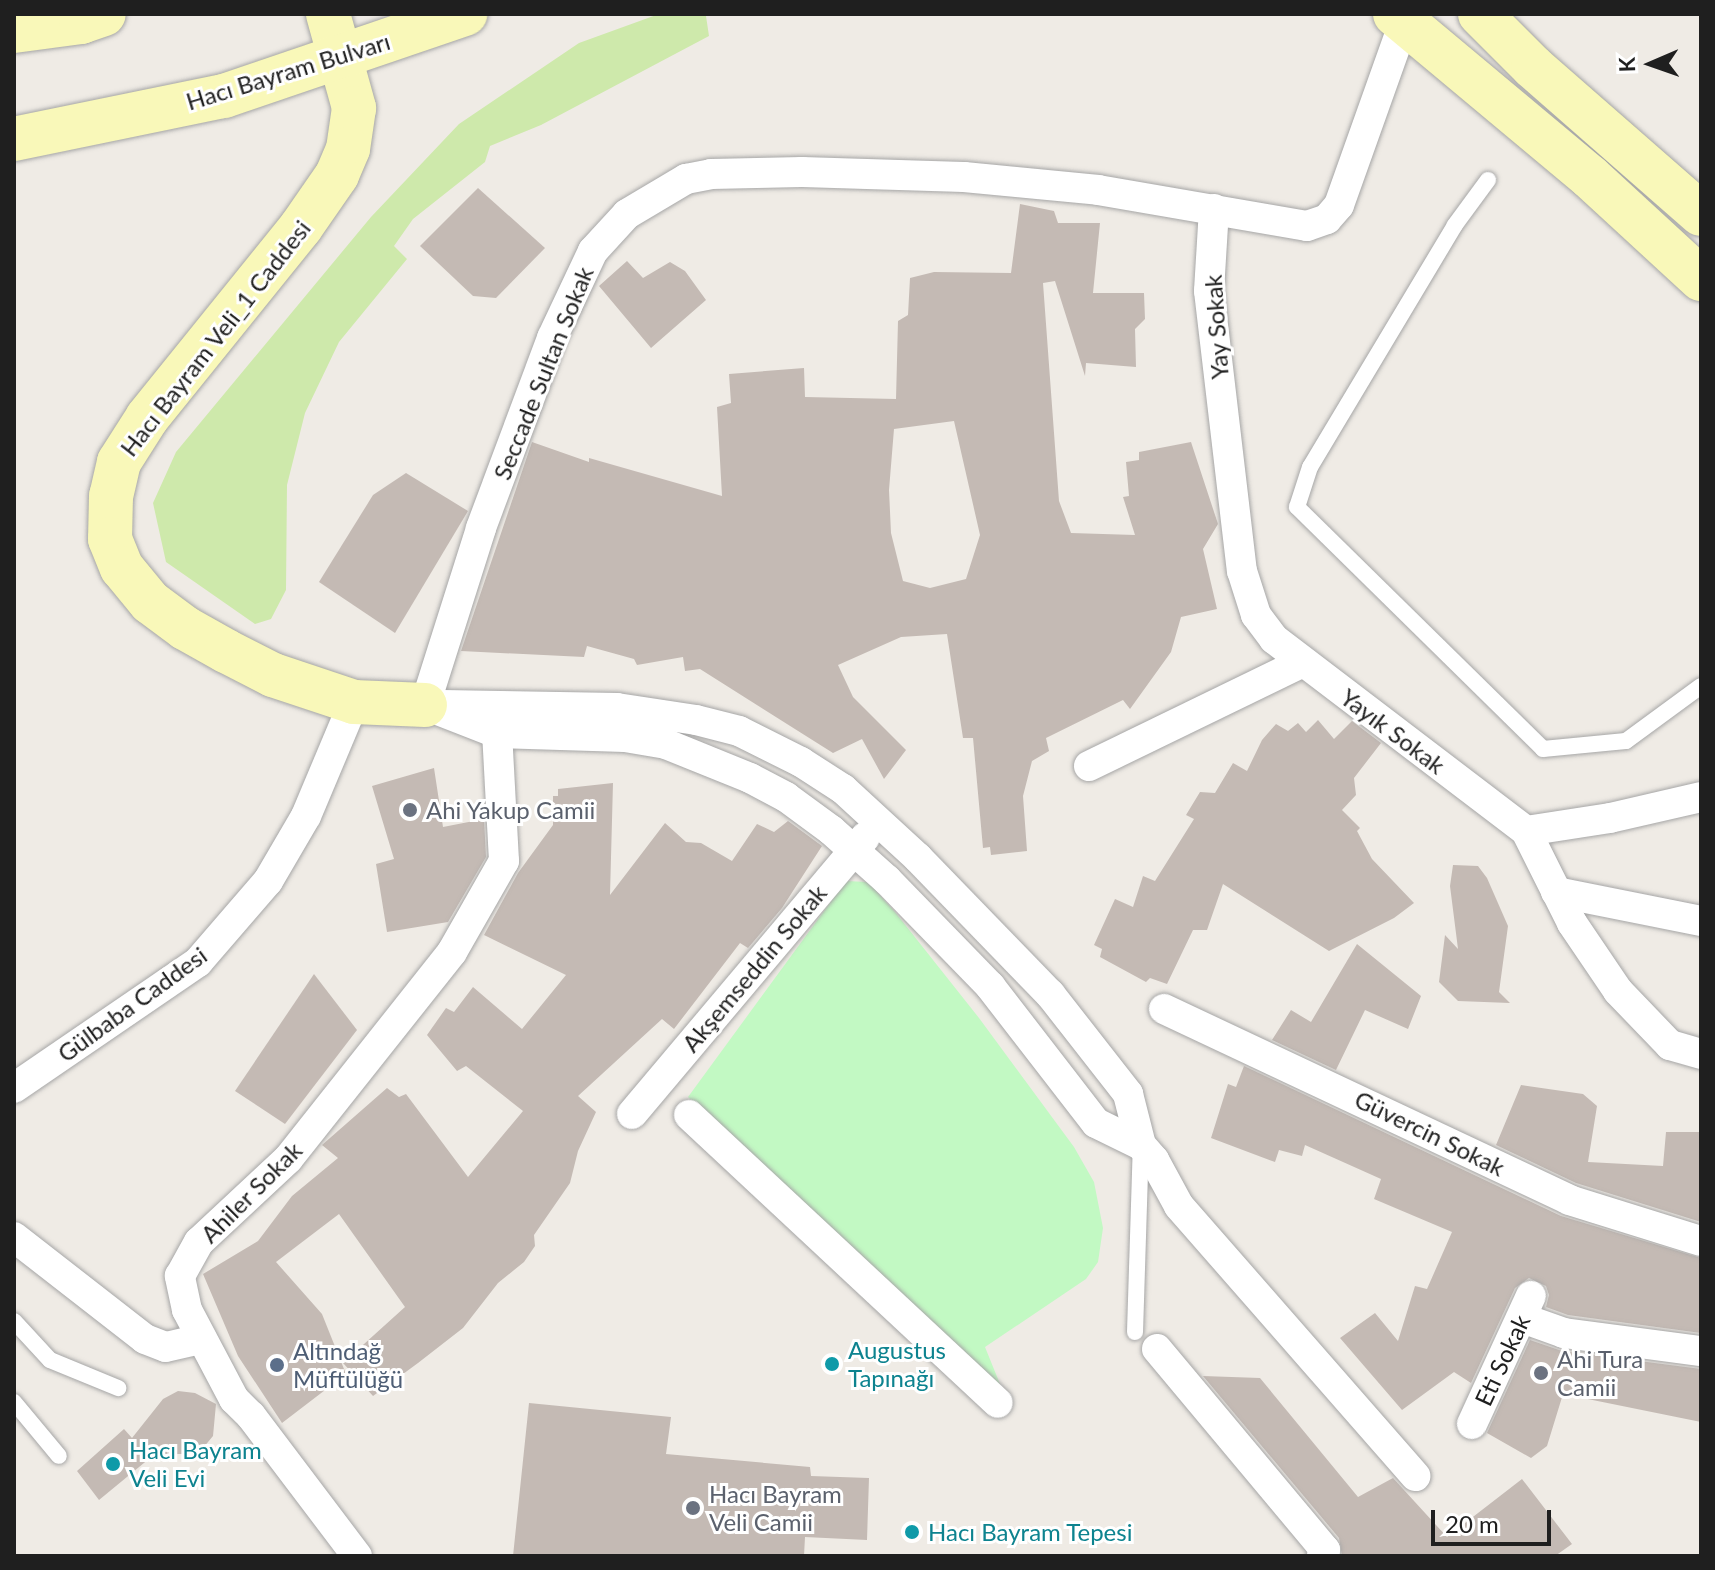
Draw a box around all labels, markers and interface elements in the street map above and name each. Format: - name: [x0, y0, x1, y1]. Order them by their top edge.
- north arrow: [1611, 24, 1691, 104]
- street label: Hacı Bayram Bulvarı: [183, 26, 393, 116]
- text: K: [1613, 57, 1640, 73]
- street label: Hacı Bayram Veli_1 Caddesi: [114, 214, 316, 462]
- street label: Seccade Sultan Sokak: [487, 262, 599, 484]
- street label: Yay Sokak: [1198, 273, 1234, 381]
- street label: Yayık Sokak: [1335, 682, 1451, 780]
- place label: Ahi Yakup Camii: [426, 796, 596, 824]
- marker: Ahi Yakup Camii: [401, 801, 419, 819]
- street label: Akşemseddin Sokak: [676, 879, 832, 1057]
- street label: Gülbaba Caddesi: [52, 940, 212, 1068]
- street label: Güvercin Sokak: [1350, 1084, 1510, 1182]
- street label: Ahiler Sokak: [194, 1135, 308, 1249]
- street label: Eti Sokak: [1468, 1310, 1536, 1410]
- place label: Augustus Tapınağı: [848, 1336, 946, 1392]
- place label: Altındağ Müftülüğü: [293, 1337, 403, 1393]
- place label: Ahi Tura Camii: [1557, 1345, 1644, 1401]
- marker: Augustus Tapınağı: [823, 1355, 841, 1373]
- marker: Altındağ Müftülüğü: [268, 1356, 286, 1374]
- marker: Ahi Tura Camii: [1532, 1364, 1550, 1382]
- place label: Hacı Bayram Veli Evi: [129, 1436, 262, 1492]
- marker: Hacı Bayram Veli Evi: [104, 1455, 122, 1473]
- place label: Hacı Bayram Veli Camii: [709, 1480, 842, 1536]
- scale bar: [1435, 1494, 1555, 1544]
- marker: Hacı Bayram Veli Camii: [684, 1499, 702, 1517]
- text: 20 m: [1445, 1509, 1499, 1538]
- place label: Hacı Bayram Tepesi: [928, 1518, 1133, 1546]
- marker: Hacı Bayram Tepesi: [903, 1523, 921, 1541]

